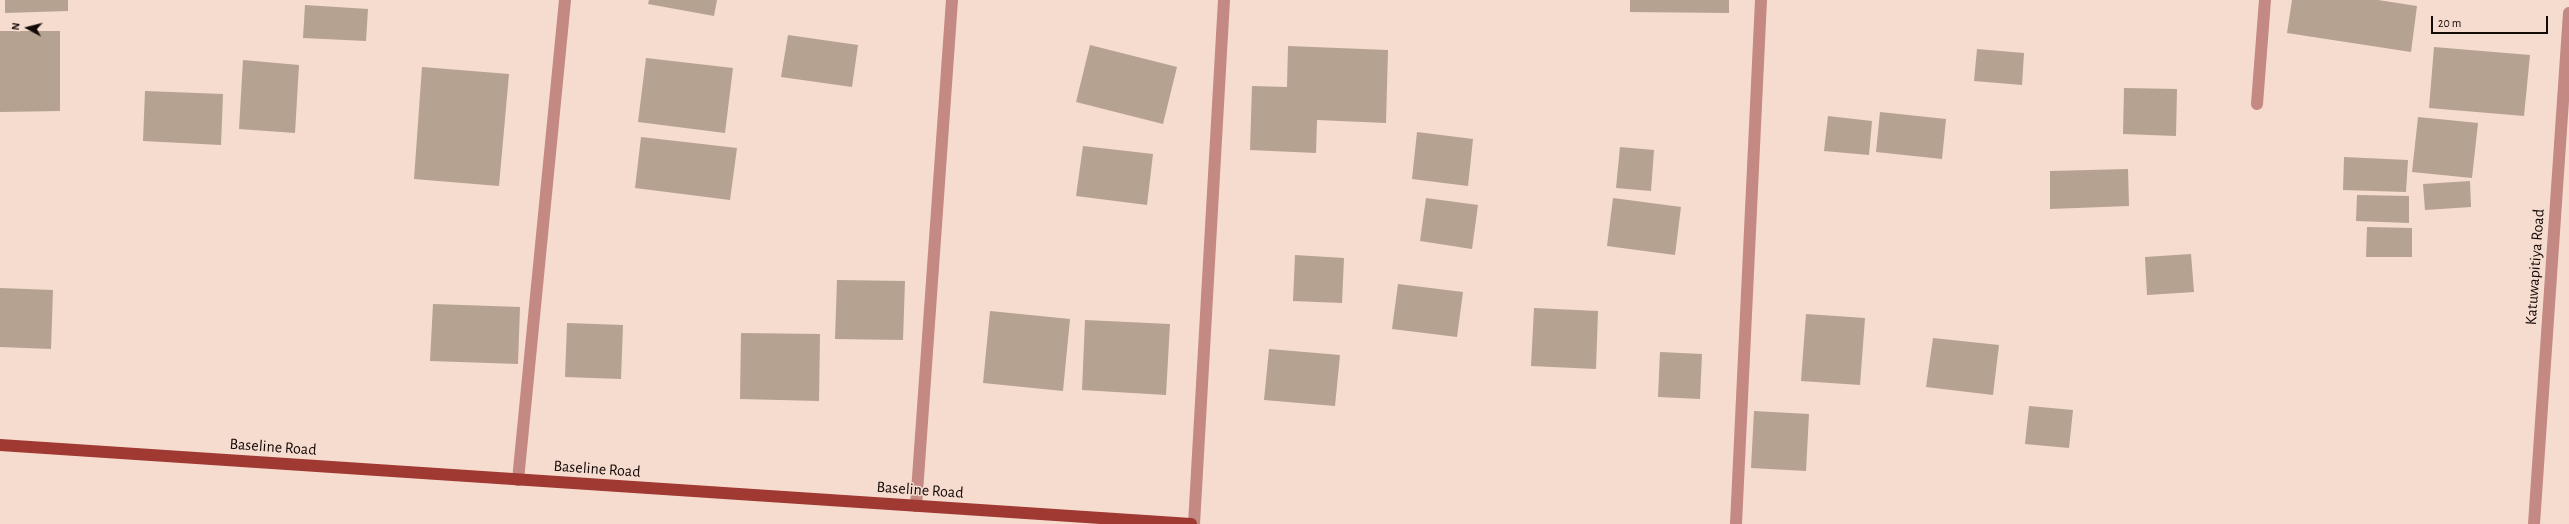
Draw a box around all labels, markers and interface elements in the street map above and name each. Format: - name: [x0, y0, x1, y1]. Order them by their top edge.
- north arrow: [8, 8, 48, 48]
- scale bar: [2433, 8, 2550, 34]
- text: 20 m: [2438, 17, 2461, 29]
- text: N: [10, 22, 22, 31]
- street label: Katuwapitiya Road: [2521, 208, 2549, 326]
- street label: Baseline Road: [229, 434, 317, 460]
- street label: Baseline Road: [553, 456, 641, 482]
- street label: Baseline Road: [876, 477, 964, 503]

